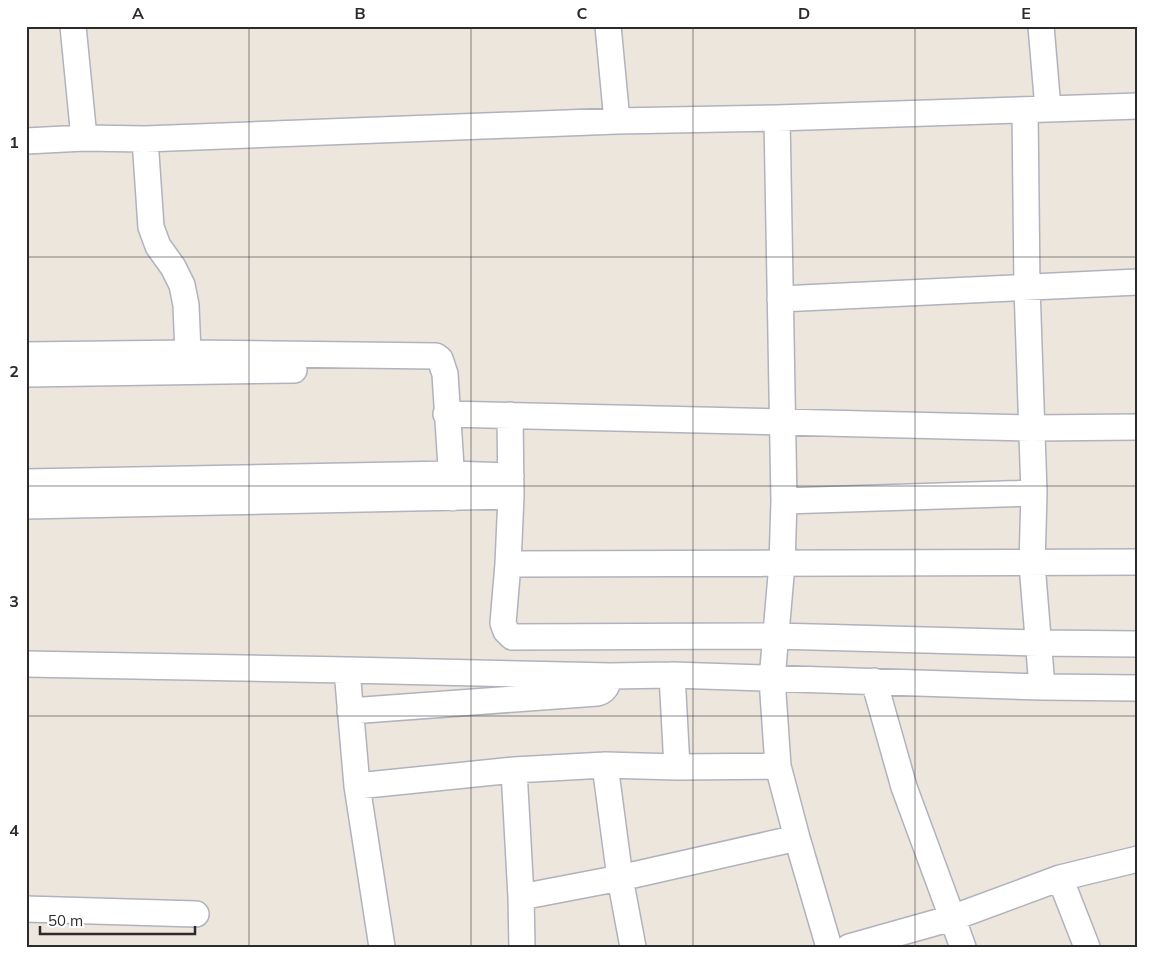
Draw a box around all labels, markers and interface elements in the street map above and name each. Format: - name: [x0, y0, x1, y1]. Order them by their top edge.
- text: A: [132, 3, 144, 23]
- text: B: [354, 3, 366, 23]
- text: C: [577, 3, 588, 23]
- text: D: [798, 3, 810, 23]
- text: E: [1021, 3, 1031, 23]
- text: 1: [9, 132, 19, 152]
- text: 2: [9, 361, 19, 381]
- text: 3: [9, 591, 19, 611]
- text: 4: [9, 820, 19, 840]
- scale bar: [40, 903, 195, 935]
- text: 50 m: [48, 911, 83, 930]

